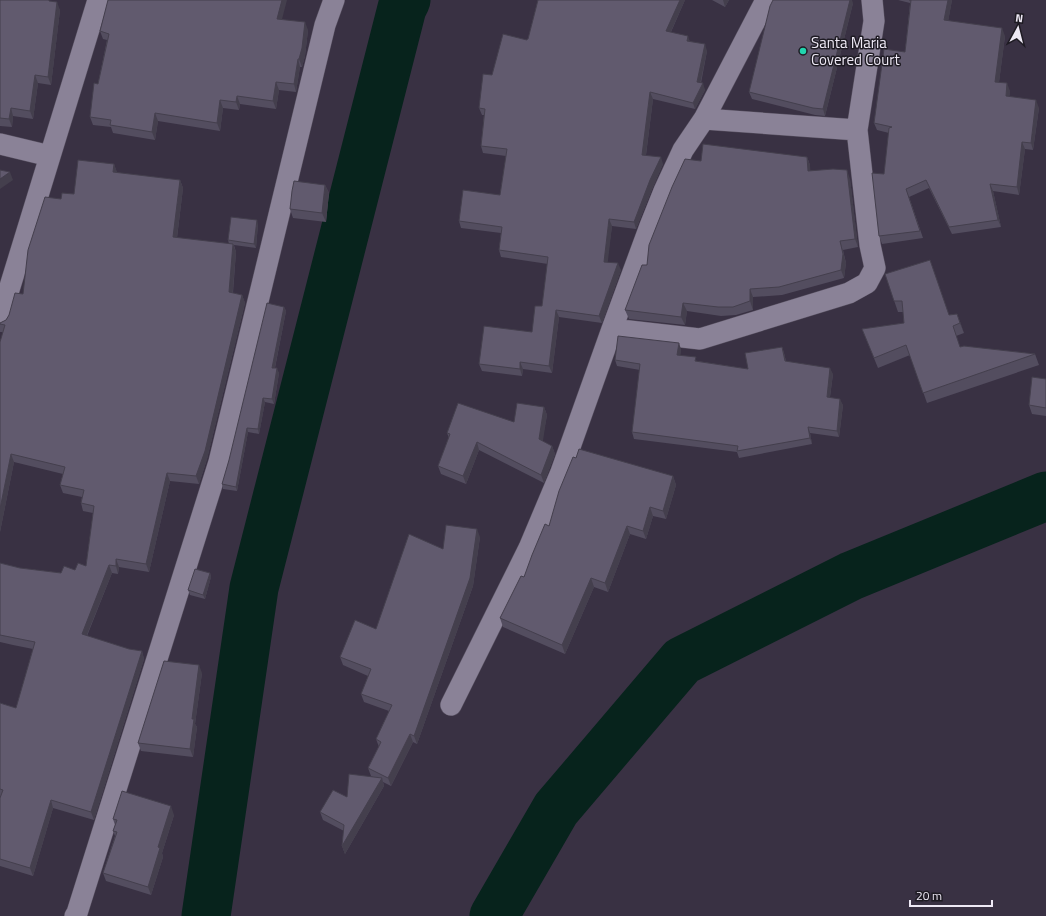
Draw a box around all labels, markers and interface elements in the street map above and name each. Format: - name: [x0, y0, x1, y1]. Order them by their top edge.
- north arrow: [998, 8, 1038, 48]
- text: N: [1014, 10, 1024, 26]
- place label: Santa Maria Covered Court: [811, 31, 900, 71]
- marker: Santa Maria Covered Court: [798, 46, 808, 56]
- scale bar: [910, 882, 992, 908]
- text: 20 m: [916, 886, 942, 905]

